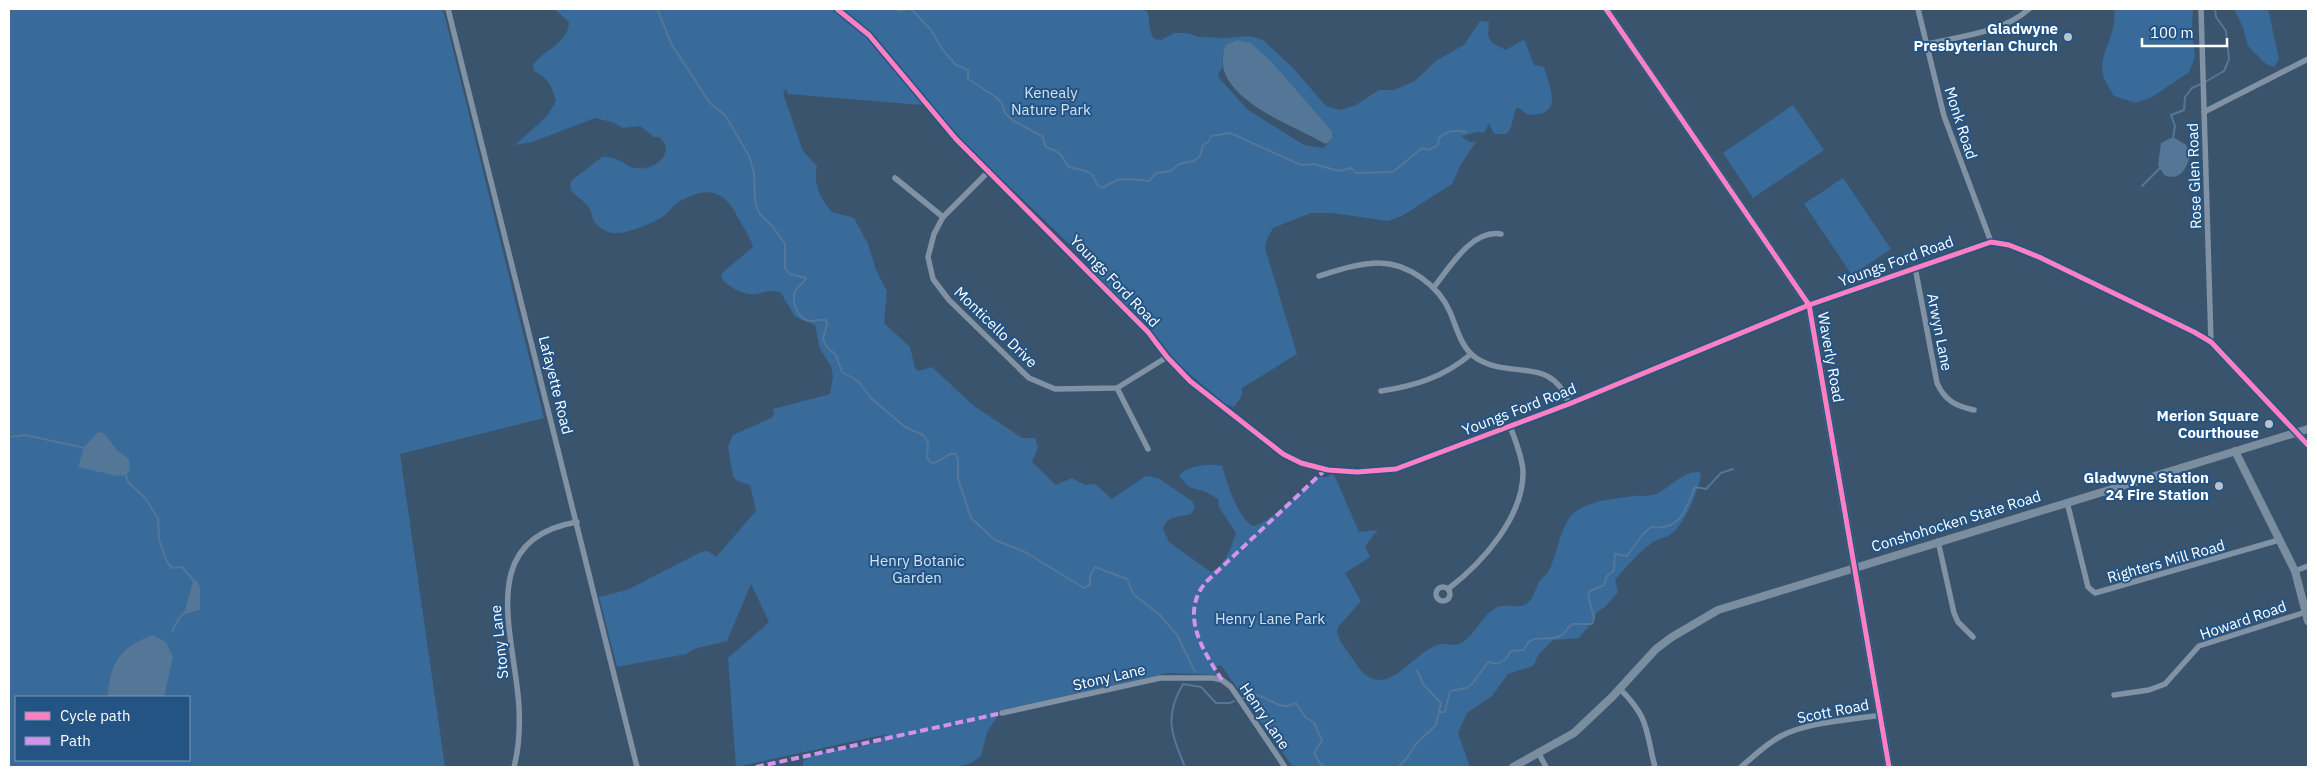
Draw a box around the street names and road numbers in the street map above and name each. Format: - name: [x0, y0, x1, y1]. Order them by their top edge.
- street label: Monk Road: [1940, 84, 1982, 162]
- street label: Rose Glen Road: [2183, 123, 2205, 229]
- street label: Youngs Ford Road: [1066, 231, 1164, 331]
- street label: Youngs Ford Road: [1836, 231, 1956, 291]
- street label: Monticello Drive: [950, 282, 1042, 372]
- street label: Arwyn Lane: [1923, 292, 1957, 372]
- street label: Waverly Road: [1814, 310, 1848, 404]
- street label: Lafayette Road: [535, 334, 577, 436]
- street label: Youngs Ford Road: [1459, 378, 1579, 440]
- street label: Conshohocken State Road: [1869, 486, 2043, 556]
- street label: Righters Mill Road: [2105, 535, 2227, 587]
- street label: Howard Road: [2197, 596, 2289, 644]
- street label: Stony Lane: [486, 604, 512, 680]
- street label: Stony Lane: [1071, 659, 1147, 695]
- street label: Henry Lane: [1236, 679, 1294, 753]
- street label: Scott Road: [1795, 695, 1871, 727]

